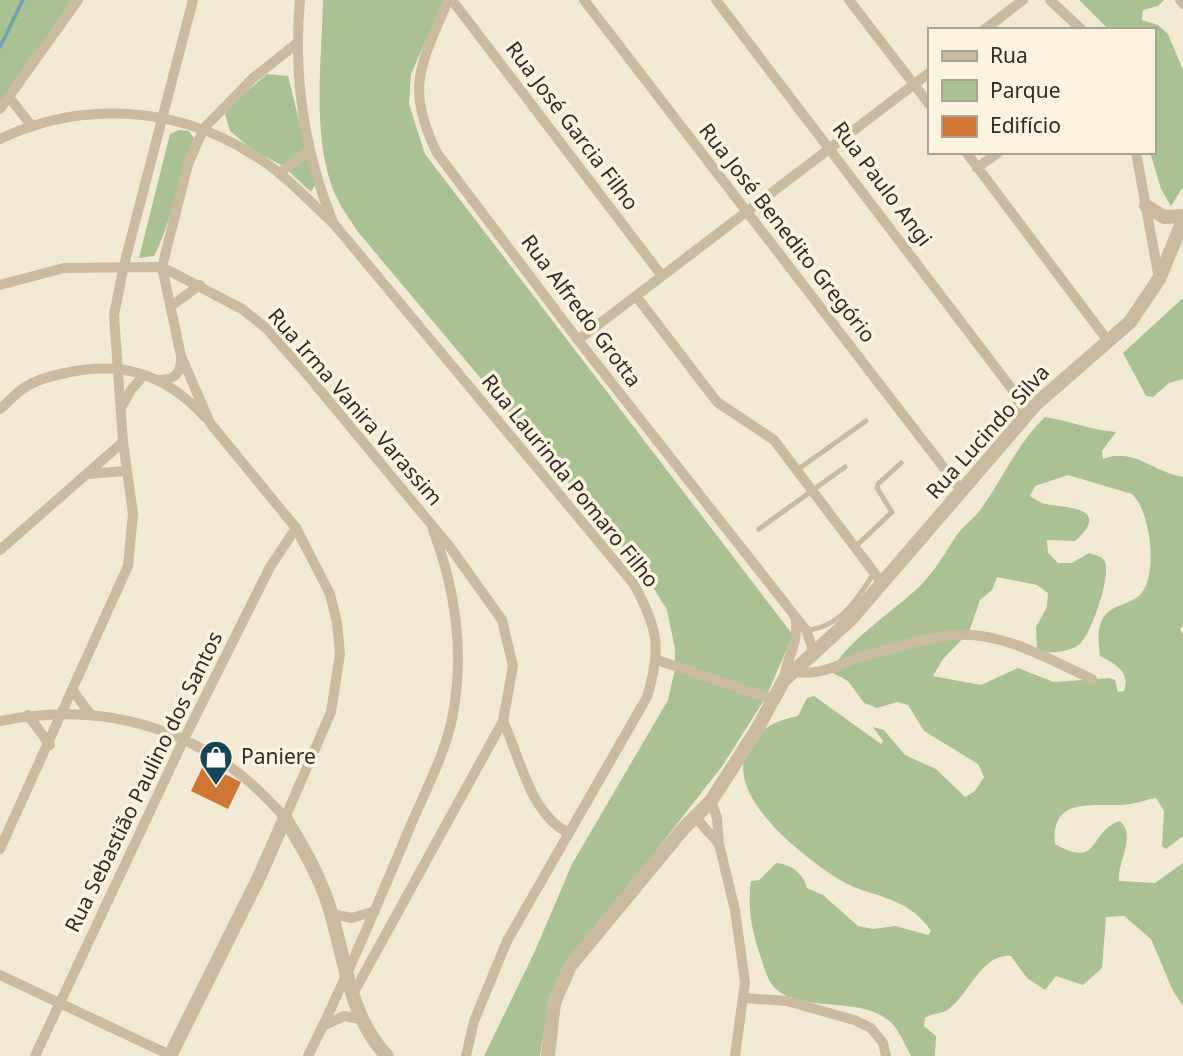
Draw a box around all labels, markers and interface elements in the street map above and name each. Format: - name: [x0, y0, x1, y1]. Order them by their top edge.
- legend: [928, 28, 1155, 154]
- street label: Rua José Garcia Filho: [500, 35, 646, 216]
- text: Rua: [990, 41, 1028, 69]
- text: Parque: [990, 76, 1060, 104]
- text: Edifício: [990, 111, 1061, 139]
- street label: Rua Paulo Angi: [827, 115, 939, 251]
- street label: Rua José Benedito Gregório: [693, 117, 882, 348]
- street label: Rua Alfredo Grotta: [515, 229, 648, 392]
- street label: Rua Irma Vanira Varassim: [262, 302, 449, 511]
- street label: Rua Lucindo Silva: [919, 358, 1055, 504]
- street label: Rua Laurinda Pomaro Filho: [476, 368, 666, 593]
- street label: Rua Sebastião Paulino dos Santos: [58, 626, 228, 937]
- shop icon: Paniere: [197, 738, 235, 787]
- place label: Paniere: [241, 742, 316, 770]

